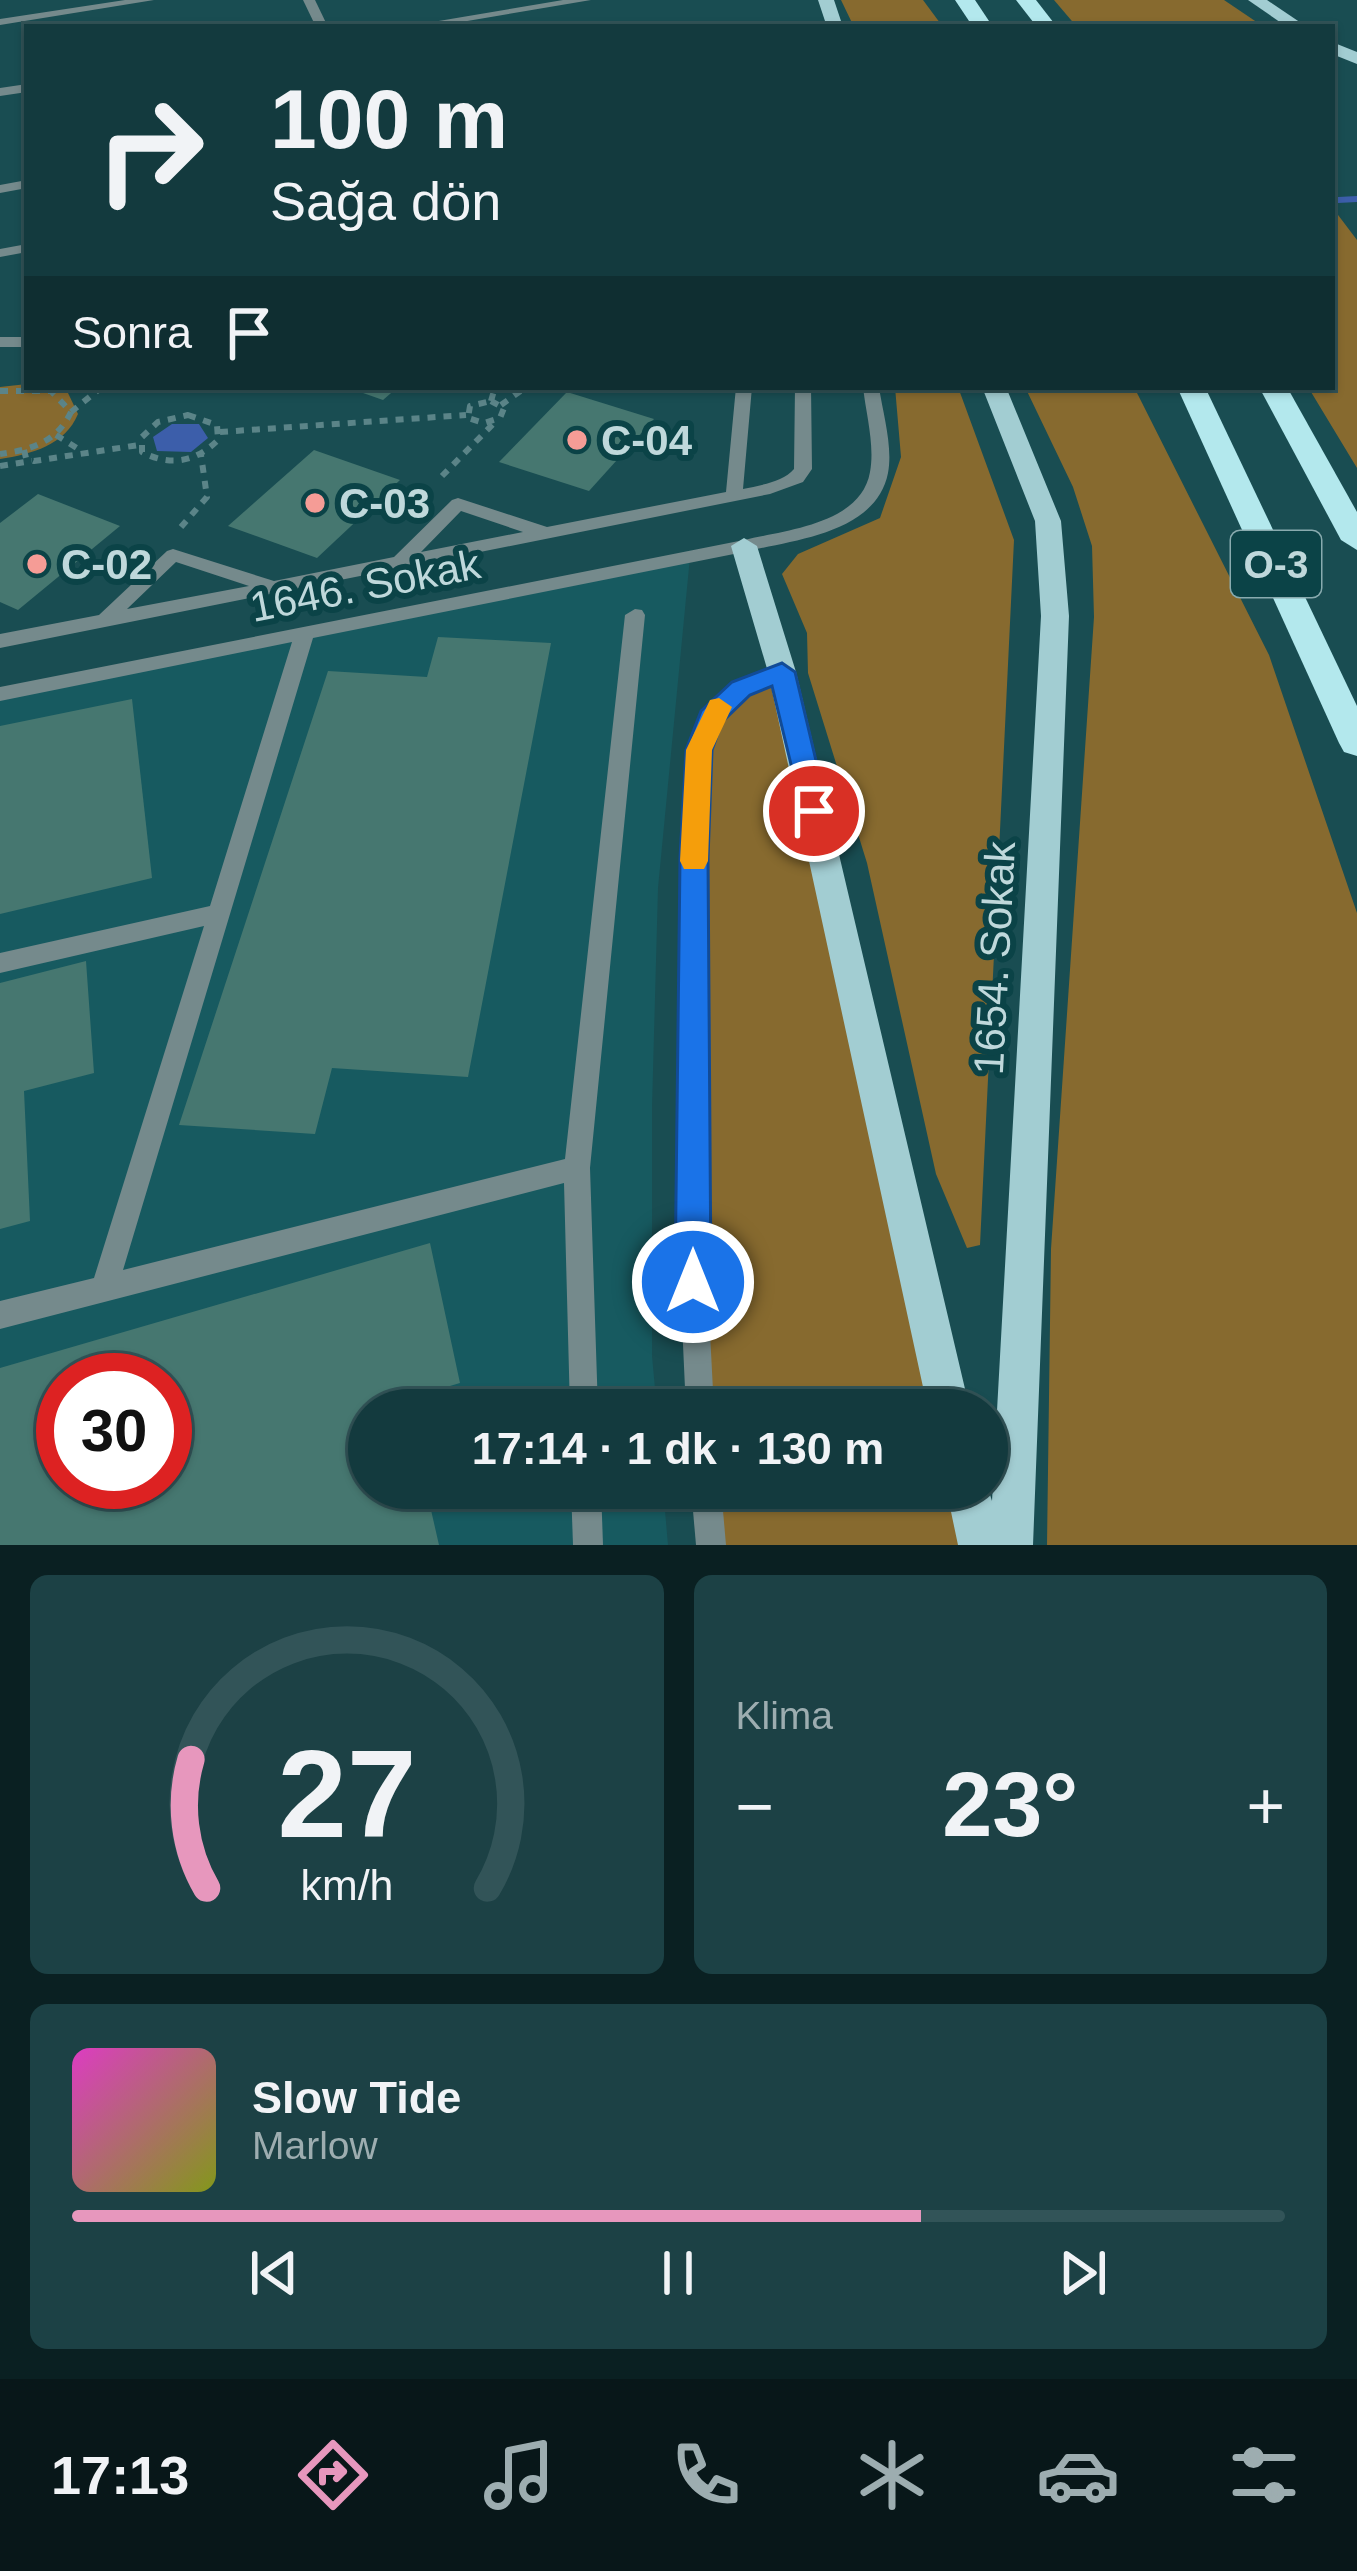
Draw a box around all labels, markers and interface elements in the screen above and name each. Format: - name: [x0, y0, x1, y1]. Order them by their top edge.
- icon: right: [72, 72, 228, 228]
- text: 100 m: [270, 72, 508, 166]
- text: Sağa dön: [270, 171, 501, 231]
- icon: arrive: [216, 300, 282, 366]
- text: Sonra: [72, 307, 192, 358]
- place label: C-04: [601, 417, 693, 464]
- marker: C-04: [564, 427, 590, 453]
- place label: C-03: [339, 480, 430, 527]
- marker: C-03: [302, 490, 328, 516]
- road number: O-3: [1231, 531, 1321, 597]
- street label: 1646. Sokak: [246, 540, 485, 631]
- place label: C-02: [61, 541, 152, 588]
- marker: C-02: [24, 551, 50, 577]
- pin: [763, 760, 865, 862]
- icon: arrive: [781, 778, 847, 844]
- street label: 1654. Sokak: [965, 839, 1024, 1076]
- position arrow: [630, 1219, 756, 1345]
- speed limit sign: 30: [36, 1353, 192, 1509]
- text: 17:14 · 1 dk · 130 m: [472, 1423, 884, 1474]
- text: Klima: [736, 1694, 833, 1737]
- text: 27: [277, 1724, 416, 1863]
- text: 23°: [942, 1755, 1078, 1855]
- text: −: [736, 1769, 774, 1843]
- text: +: [1246, 1769, 1285, 1843]
- text: km/h: [300, 1860, 393, 1908]
- text: Slow Tide: [252, 2072, 461, 2123]
- text: Marlow: [252, 2124, 378, 2167]
- icon: previous: [241, 2240, 307, 2306]
- icon: pause: [645, 2240, 711, 2306]
- icon: next: [1050, 2240, 1116, 2306]
- icon: directions: [291, 2433, 375, 2517]
- icon: music: [477, 2433, 561, 2517]
- icon: phone: [664, 2433, 748, 2517]
- icon: climate: [850, 2433, 934, 2517]
- icon: car: [1036, 2433, 1120, 2517]
- icon: filters: [1222, 2433, 1306, 2517]
- text: 17:13: [51, 2445, 189, 2505]

